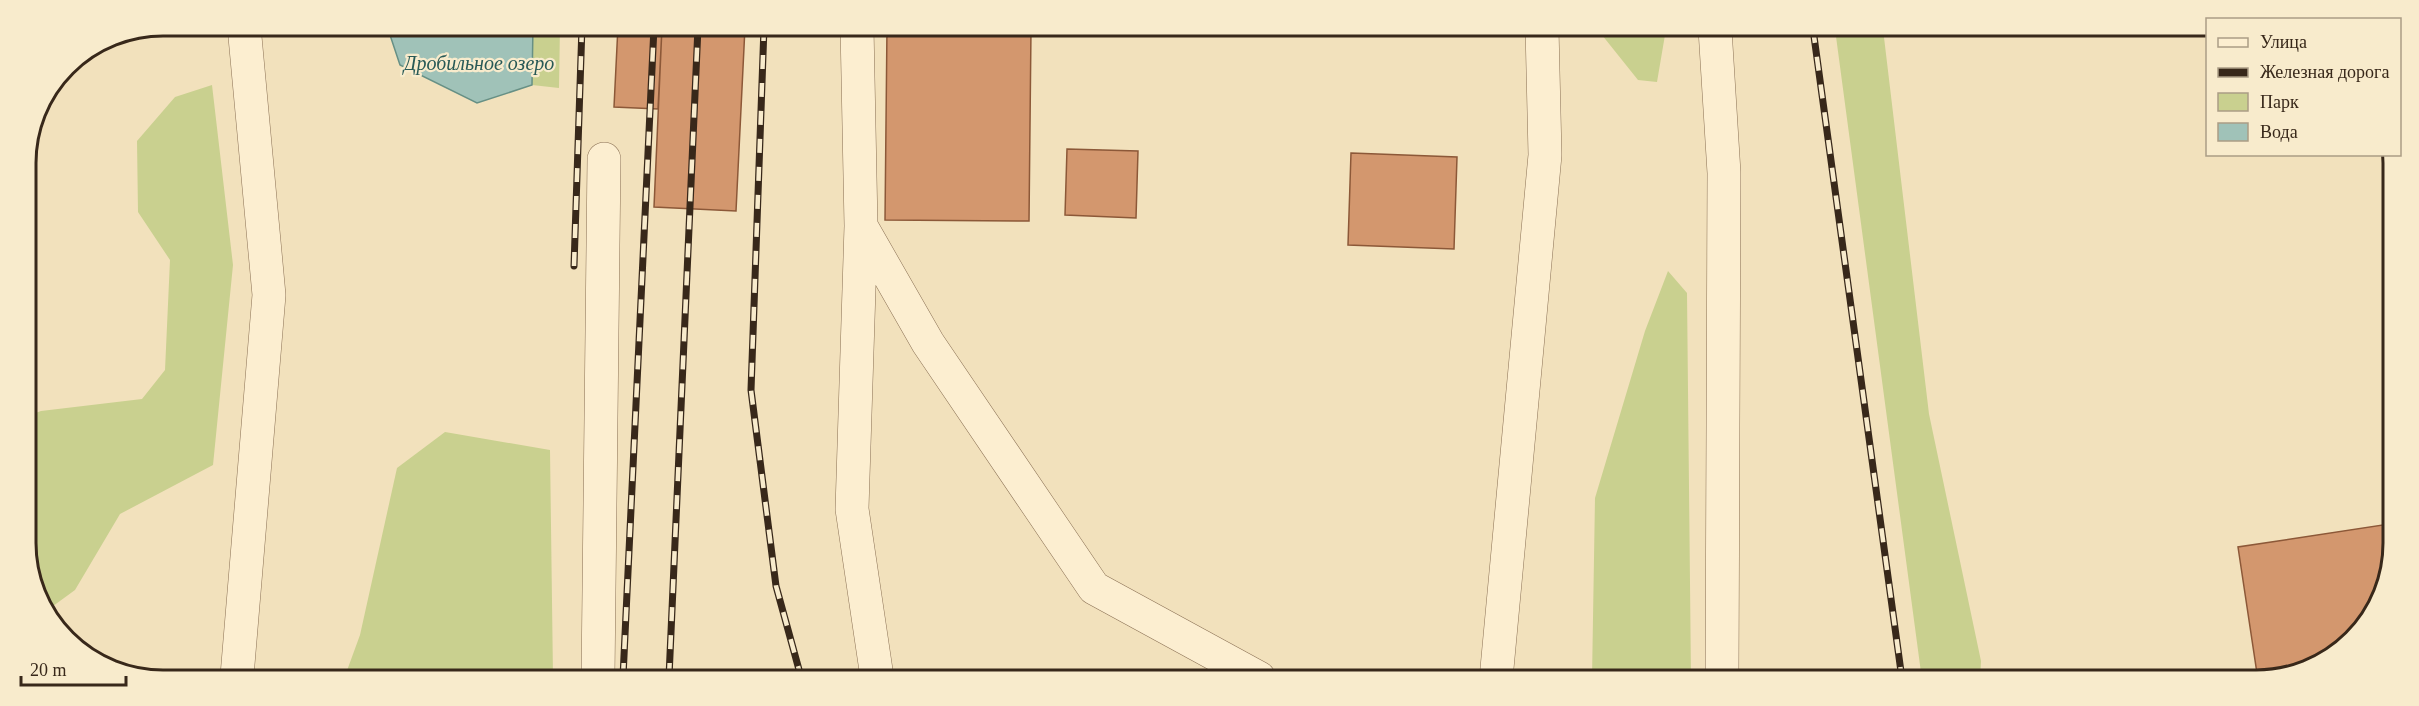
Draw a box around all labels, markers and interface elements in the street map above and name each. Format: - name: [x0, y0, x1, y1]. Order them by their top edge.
- legend: [2206, 18, 2401, 156]
- text: Улица: [2260, 32, 2307, 52]
- water label: Дробильное озеро: [402, 52, 554, 75]
- text: Железная дорога: [2260, 62, 2389, 82]
- text: Парк: [2260, 92, 2299, 112]
- text: Вода: [2260, 122, 2298, 142]
- scale bar: [21, 649, 126, 687]
- text: 20 m: [30, 660, 67, 680]

